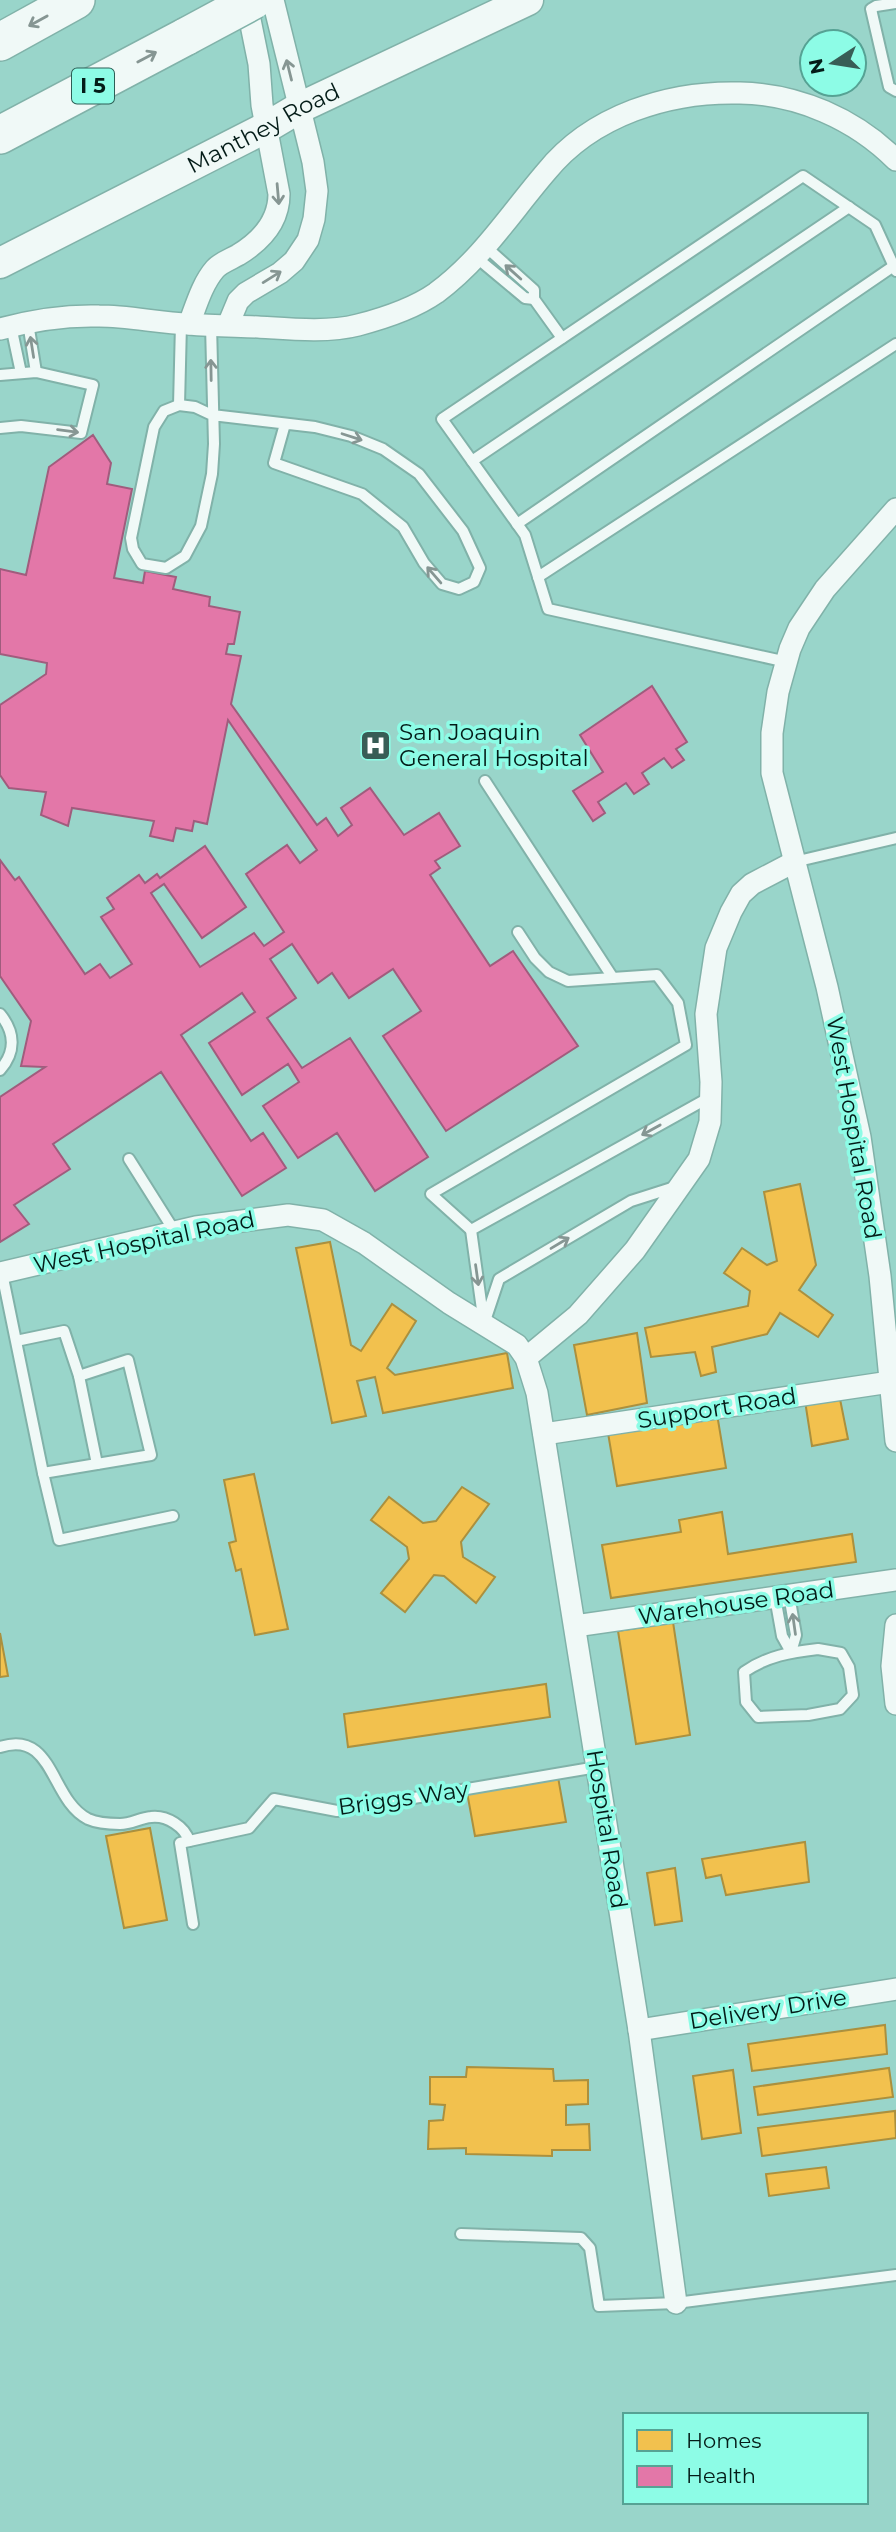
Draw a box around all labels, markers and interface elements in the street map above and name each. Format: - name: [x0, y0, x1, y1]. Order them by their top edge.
- one-way arrow: [28, 15, 49, 28]
- north arrow: [798, 28, 868, 98]
- one-way arrow: [136, 50, 157, 64]
- text: N: [804, 57, 830, 76]
- one-way arrow: [282, 59, 295, 82]
- road number: I 5: [72, 68, 114, 104]
- street label: Manthey Road: [182, 77, 344, 179]
- one-way arrow: [271, 182, 284, 205]
- one-way arrow: [505, 263, 522, 280]
- one-way arrow: [262, 269, 281, 284]
- one-way arrow: [25, 337, 38, 359]
- one-way arrow: [204, 359, 218, 382]
- one-way arrow: [56, 425, 79, 438]
- one-way arrow: [340, 432, 362, 444]
- one-way arrow: [426, 566, 442, 584]
- place label: San Joaquin General Hospital: [399, 718, 589, 772]
- hospital icon: San Joaquin General Hospital: [359, 728, 393, 762]
- street label: West Hospital Road: [821, 1015, 887, 1241]
- one-way arrow: [641, 1124, 662, 1137]
- street label: West Hospital Road: [31, 1205, 257, 1279]
- one-way arrow: [549, 1236, 569, 1250]
- one-way arrow: [471, 1263, 484, 1286]
- street label: Support Road: [636, 1382, 798, 1434]
- street label: Warehouse Road: [636, 1575, 836, 1631]
- one-way arrow: [787, 1613, 800, 1636]
- street label: Hospital Road: [581, 1747, 633, 1911]
- street label: Briggs Way: [336, 1775, 470, 1821]
- street label: Delivery Drive: [687, 1983, 849, 2035]
- legend: [623, 2413, 868, 2504]
- text: Homes: [686, 2428, 761, 2453]
- text: Health: [686, 2463, 756, 2488]

